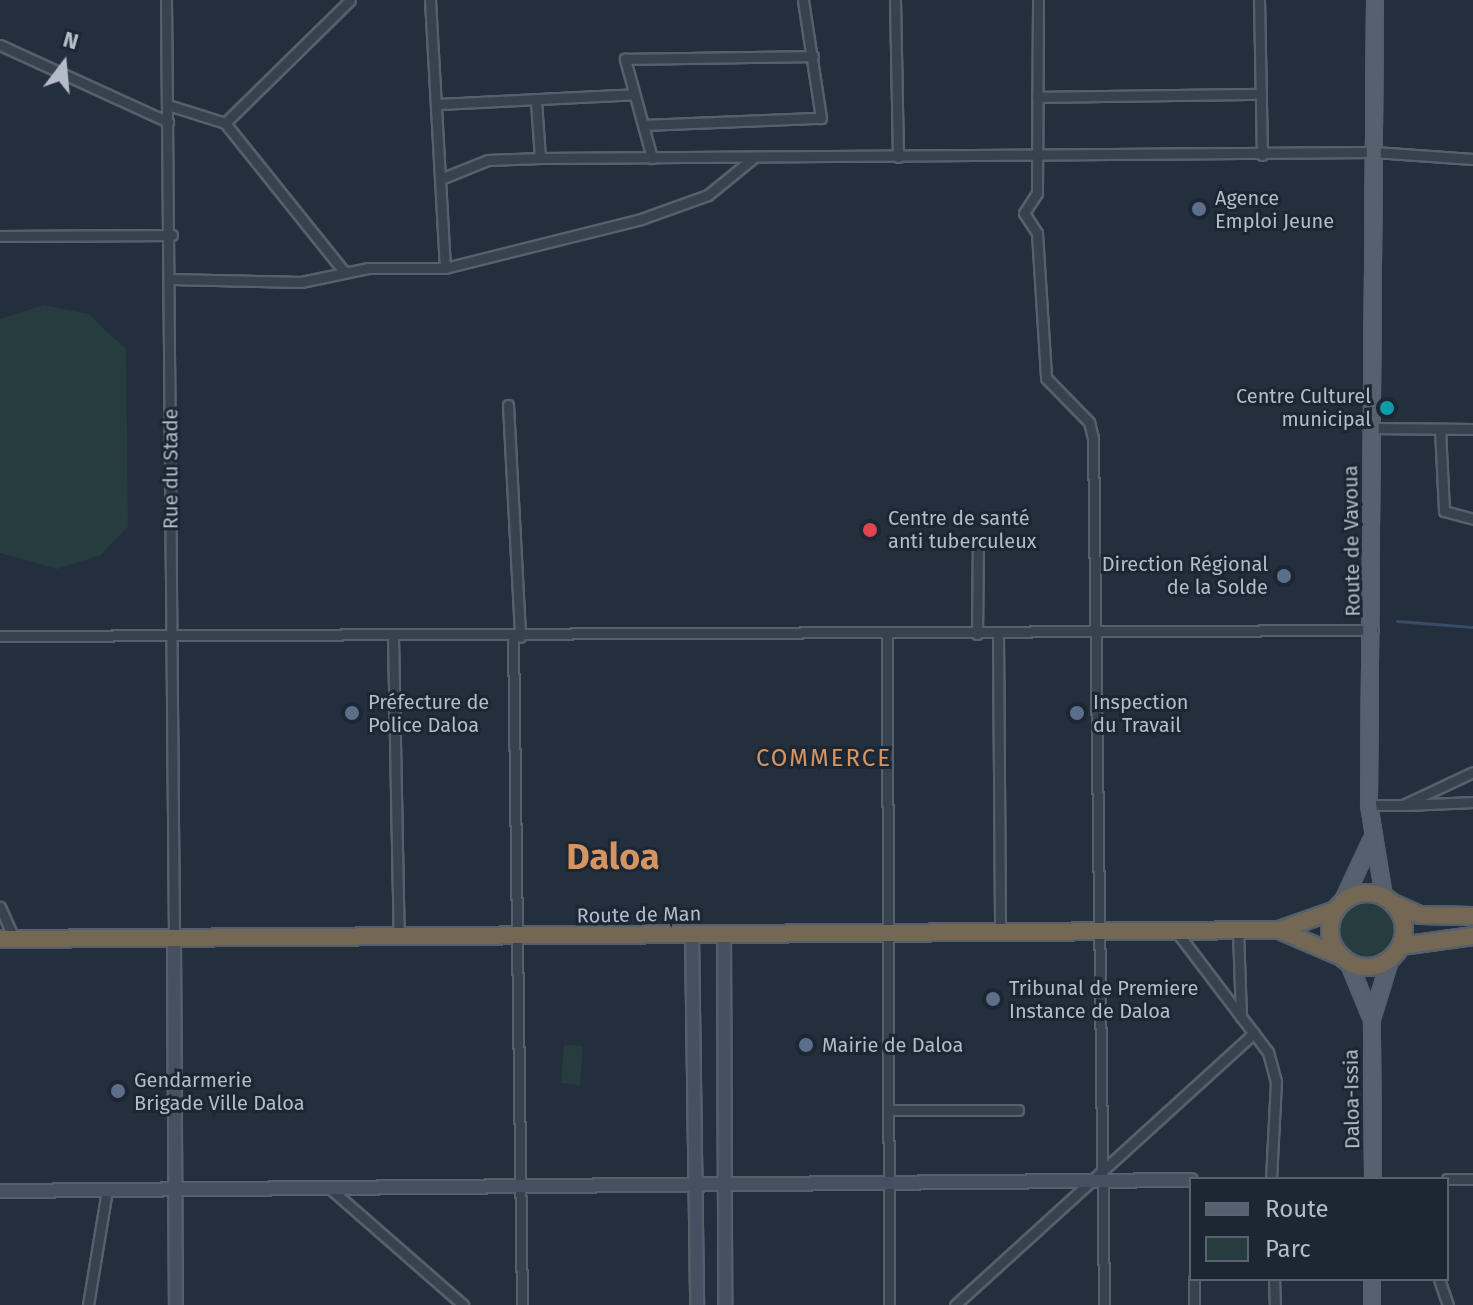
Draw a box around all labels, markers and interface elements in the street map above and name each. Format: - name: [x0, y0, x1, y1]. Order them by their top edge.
- north arrow: [24, 24, 104, 104]
- text: N: [60, 25, 81, 55]
- place label: Agence Emploi Jeune: [1215, 186, 1334, 233]
- marker: Agence Emploi Jeune: [1190, 200, 1208, 218]
- place label: Centre Culturel municipal: [1236, 384, 1371, 431]
- marker: Centre Culturel municipal: [1378, 399, 1396, 417]
- street label: Rue du Stade: [159, 409, 183, 529]
- street label: Route de Vavoua: [1339, 465, 1365, 617]
- place label: Centre de santé anti tuberculeux: [888, 506, 1037, 553]
- marker: Centre de santé anti tuberculeux: [859, 519, 881, 541]
- place label: Direction Régional de la Solde: [1102, 552, 1268, 599]
- marker: Direction Régional de la Solde: [1275, 567, 1293, 585]
- place label: Préfecture de Police Daloa: [368, 690, 489, 737]
- place label: Inspection du Travail: [1093, 690, 1189, 737]
- marker: Préfecture de Police Daloa: [343, 704, 361, 722]
- marker: Inspection du Travail: [1068, 704, 1086, 722]
- district label: COMMERCE: [756, 745, 892, 773]
- district label: Daloa: [566, 836, 660, 880]
- street label: Route de Man: [577, 902, 701, 928]
- place label: Tribunal de Premiere Instance de Daloa: [1009, 976, 1198, 1023]
- marker: Tribunal de Premiere Instance de Daloa: [984, 990, 1002, 1008]
- place label: Mairie de Daloa: [822, 1033, 963, 1057]
- marker: Mairie de Daloa: [797, 1036, 815, 1054]
- street label: Daloa-Issia: [1339, 1049, 1365, 1149]
- place label: Gendarmerie Brigade Ville Daloa: [134, 1068, 305, 1115]
- marker: Gendarmerie Brigade Ville Daloa: [109, 1082, 127, 1100]
- legend: [1189, 1177, 1449, 1281]
- text: Route: [1265, 1195, 1329, 1223]
- text: Parc: [1265, 1235, 1311, 1263]

